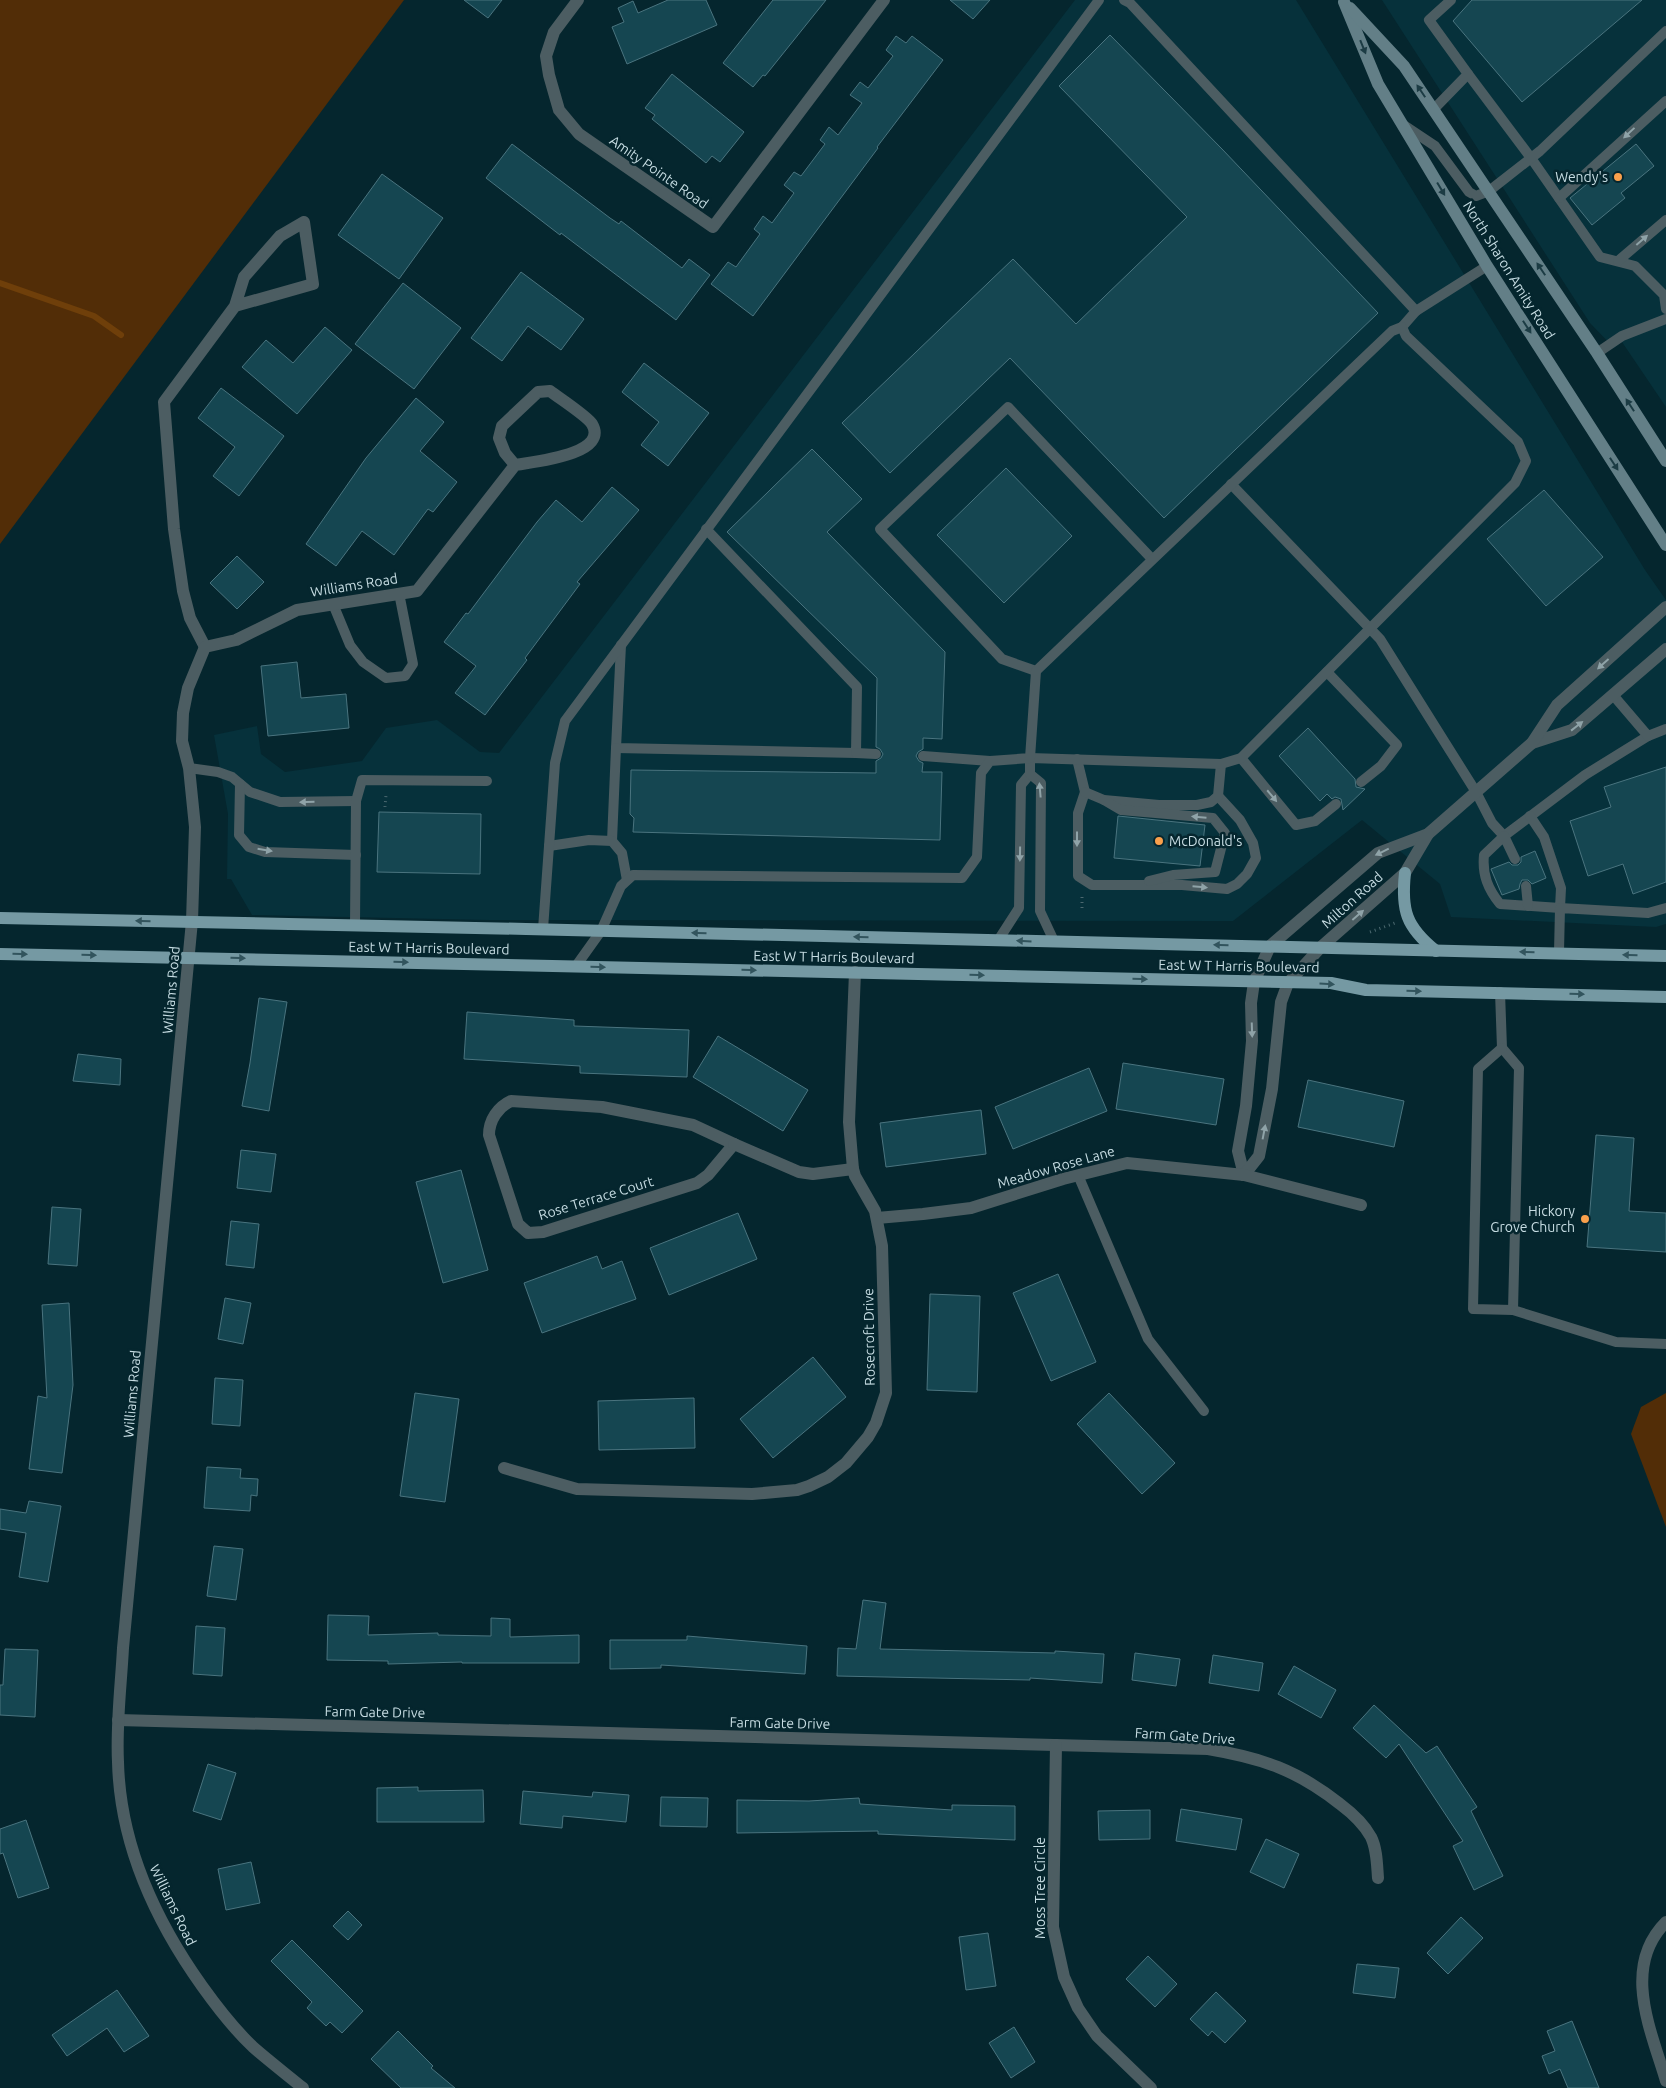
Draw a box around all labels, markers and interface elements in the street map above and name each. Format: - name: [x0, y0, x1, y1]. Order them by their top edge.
- one-way arrow: [1359, 40, 1367, 54]
- one-way arrow: [1416, 84, 1426, 98]
- one-way arrow: [1624, 127, 1636, 139]
- street label: Amity Pointe Road: [607, 132, 711, 212]
- place label: Wendy's: [1555, 169, 1608, 185]
- marker: Wendy's: [1612, 171, 1624, 183]
- one-way arrow: [1436, 182, 1445, 196]
- street label: North Sharon Amity Road: [1460, 198, 1558, 342]
- one-way arrow: [1635, 235, 1648, 246]
- one-way arrow: [1536, 262, 1546, 276]
- one-way arrow: [1522, 320, 1531, 334]
- one-way arrow: [1626, 398, 1635, 411]
- one-way arrow: [1609, 457, 1619, 471]
- street label: Williams Road: [309, 570, 399, 600]
- one-way arrow: [1597, 658, 1609, 670]
- one-way arrow: [1570, 720, 1583, 731]
- one-way arrow: [1036, 782, 1044, 798]
- one-way arrow: [1267, 789, 1278, 802]
- one-way arrow: [299, 798, 315, 806]
- one-way arrow: [1191, 812, 1207, 820]
- one-way arrow: [1073, 832, 1081, 848]
- place label: McDonald's: [1169, 833, 1242, 849]
- marker: McDonald's: [1153, 835, 1165, 847]
- one-way arrow: [1016, 846, 1024, 862]
- one-way arrow: [258, 847, 274, 855]
- one-way arrow: [1375, 848, 1390, 856]
- street label: Milton Road: [1318, 869, 1386, 931]
- one-way arrow: [1193, 883, 1209, 891]
- one-way arrow: [1351, 909, 1363, 921]
- one-way arrow: [135, 917, 151, 925]
- one-way arrow: [691, 929, 707, 937]
- one-way arrow: [853, 933, 869, 941]
- one-way arrow: [1015, 936, 1031, 944]
- street label: East W T Harris Boulevard: [348, 939, 510, 957]
- one-way arrow: [1213, 941, 1229, 949]
- street label: Williams Road: [159, 945, 183, 1035]
- street label: East W T Harris Boulevard: [753, 948, 915, 966]
- one-way arrow: [1519, 948, 1535, 956]
- one-way arrow: [12, 950, 28, 958]
- one-way arrow: [1621, 950, 1637, 958]
- one-way arrow: [81, 951, 97, 959]
- one-way arrow: [231, 954, 247, 962]
- street label: East W T Harris Boulevard: [1158, 957, 1320, 975]
- one-way arrow: [393, 958, 409, 966]
- one-way arrow: [591, 963, 607, 971]
- one-way arrow: [742, 966, 758, 974]
- one-way arrow: [970, 971, 986, 979]
- one-way arrow: [1132, 975, 1148, 983]
- one-way arrow: [1319, 980, 1335, 988]
- one-way arrow: [1407, 987, 1423, 995]
- one-way arrow: [1569, 990, 1585, 998]
- one-way arrow: [1248, 1023, 1256, 1039]
- one-way arrow: [1260, 1124, 1268, 1140]
- street label: Meadow Rose Lane: [995, 1143, 1117, 1191]
- street label: Rose Terrace Court: [537, 1173, 656, 1223]
- place label: Hickory Grove Church: [1490, 1203, 1575, 1235]
- marker: Hickory Grove Church: [1579, 1213, 1591, 1225]
- street label: Rosecroft Drive: [860, 1288, 878, 1386]
- street label: Williams Road: [120, 1349, 144, 1439]
- street label: Farm Gate Drive: [325, 1703, 425, 1721]
- street label: Farm Gate Drive: [730, 1714, 830, 1732]
- street label: Farm Gate Drive: [1134, 1725, 1236, 1747]
- street label: Moss Tree Circle: [1032, 1837, 1048, 1939]
- street label: Williams Road: [146, 1862, 200, 1948]

